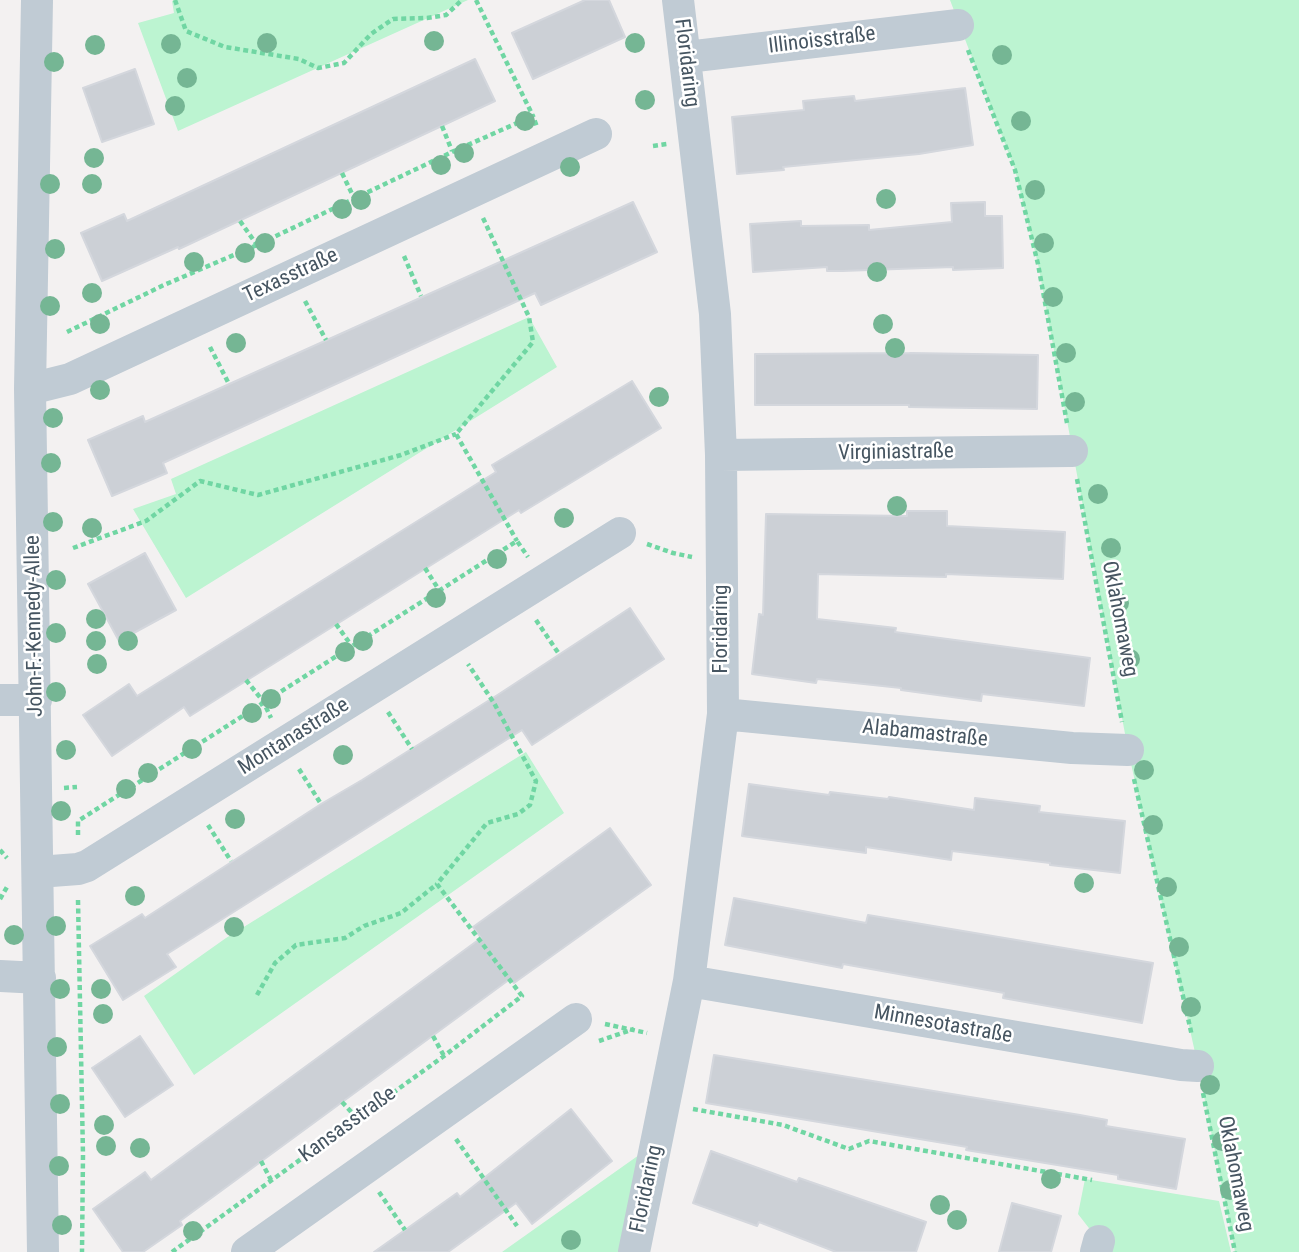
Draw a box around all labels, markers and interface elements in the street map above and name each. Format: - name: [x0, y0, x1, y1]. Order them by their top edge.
- street label: Floridaring: [668, 17, 704, 109]
- street label: Illinoisstraße: [767, 22, 877, 60]
- street label: Texasstraße: [240, 243, 342, 309]
- street label: Virginiastraße: [838, 439, 954, 467]
- street label: John-F.-Kennedy-Allee: [21, 535, 49, 717]
- street label: Oklahomaweg: [1095, 559, 1143, 679]
- street label: Floridaring: [709, 585, 735, 673]
- street label: Montanastraße: [234, 693, 354, 781]
- street label: Alabamastraße: [861, 715, 989, 753]
- street label: Minnesotastraße: [872, 1000, 1014, 1050]
- street label: Kansasstraße: [295, 1081, 401, 1169]
- street label: Oklahomaweg: [1211, 1114, 1259, 1234]
- street label: Floridaring: [625, 1143, 669, 1235]

